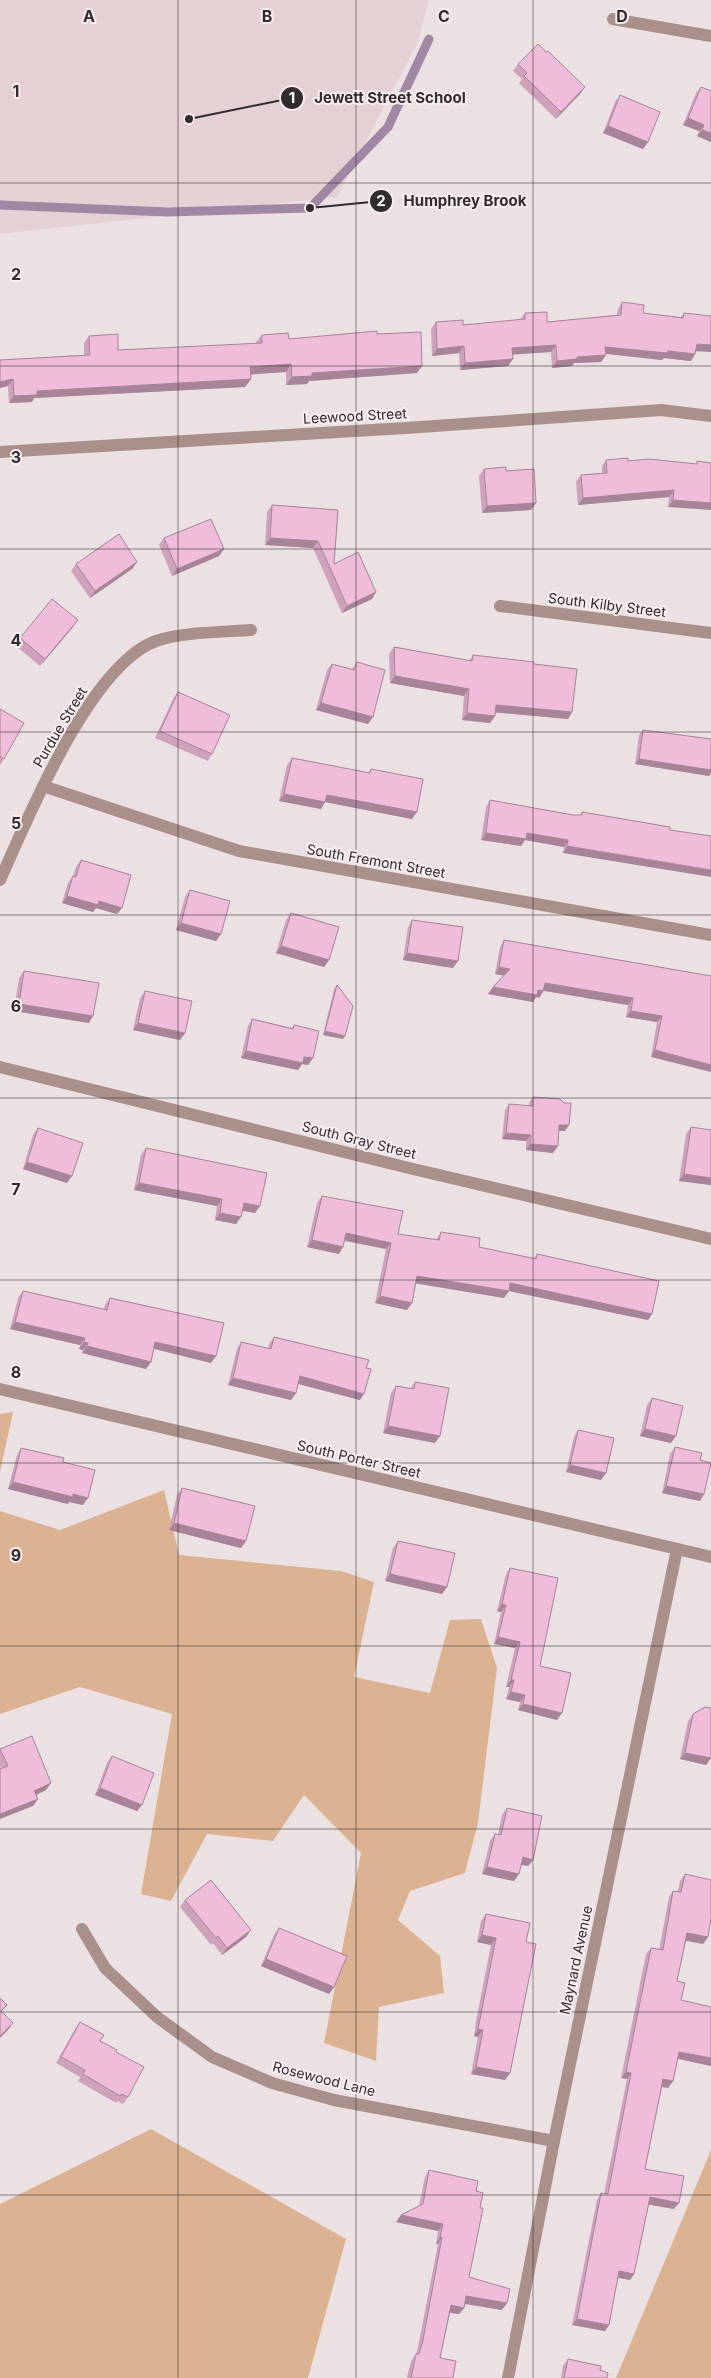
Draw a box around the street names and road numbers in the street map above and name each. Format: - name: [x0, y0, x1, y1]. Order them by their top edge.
- street label: Leewood Street: [303, 404, 408, 427]
- street label: South Kilby Street: [547, 589, 667, 620]
- street label: Purdue Street: [29, 683, 90, 770]
- street label: South Fremont Street: [305, 840, 447, 881]
- street label: South Gray Street: [300, 1117, 418, 1162]
- street label: South Porter Street: [296, 1436, 423, 1481]
- street label: Maynard Avenue: [556, 1904, 595, 2016]
- street label: Rosewood Lane: [271, 2058, 377, 2099]

